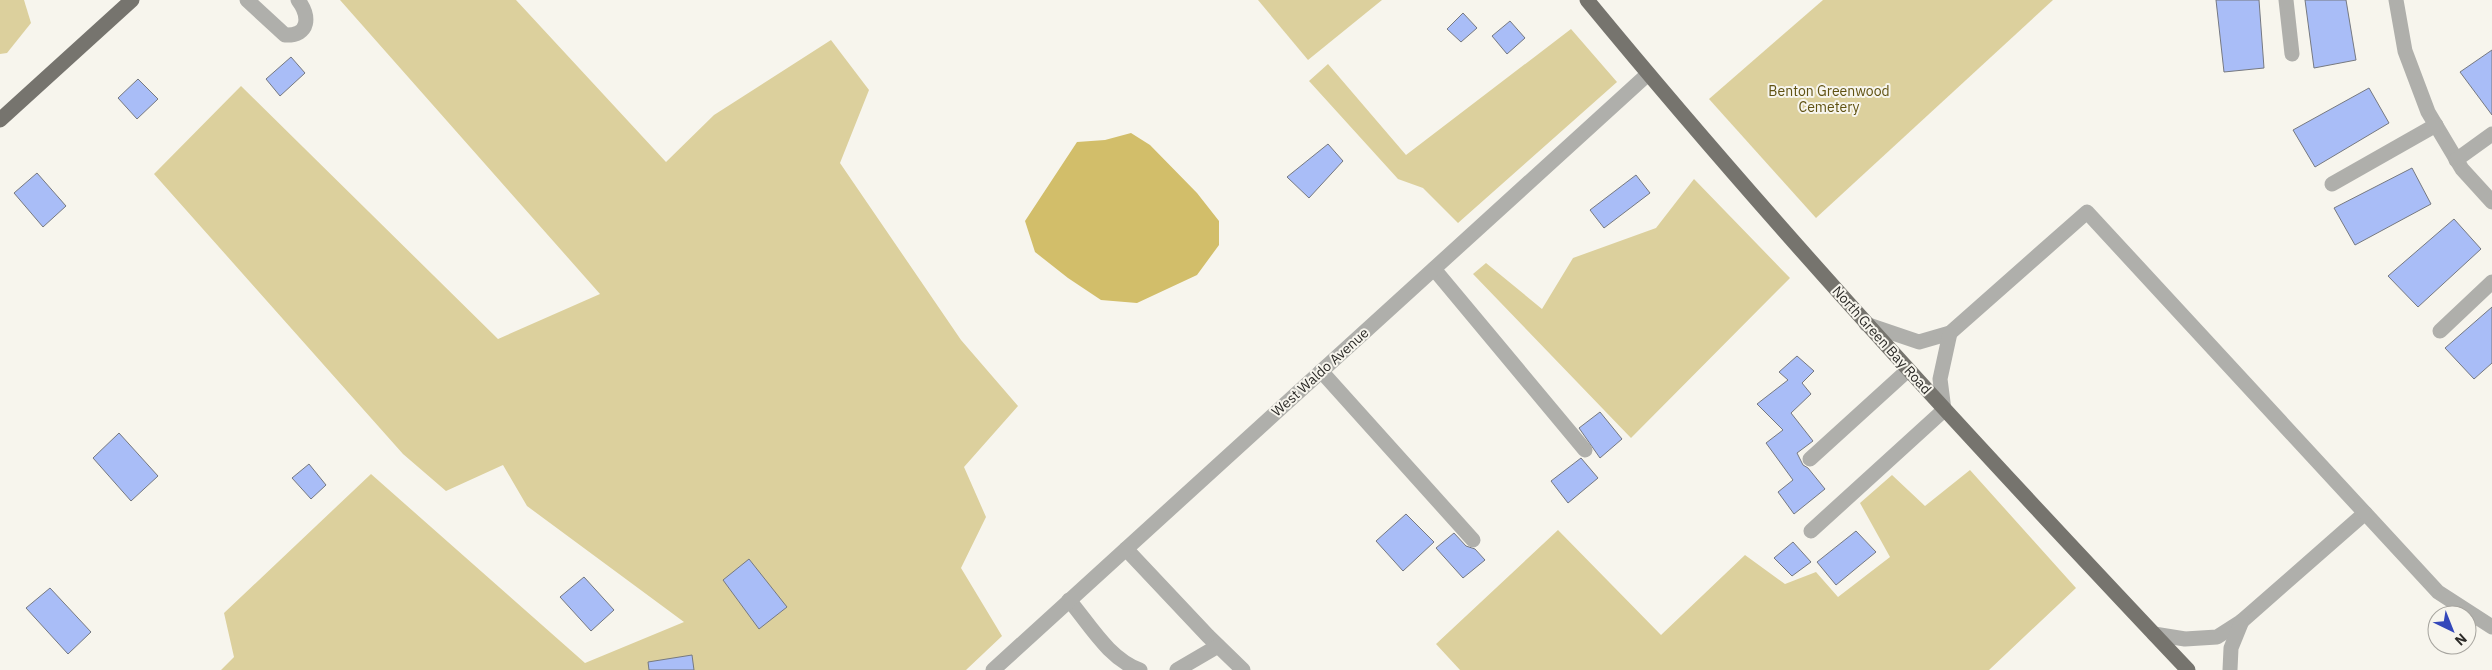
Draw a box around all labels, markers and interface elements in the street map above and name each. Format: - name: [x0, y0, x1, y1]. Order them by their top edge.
- park label: Benton Greenwood Cemetery: [1768, 82, 1890, 116]
- street label: North Green Bay Road: [1829, 282, 1935, 398]
- street label: West Waldo Avenue: [1268, 323, 1373, 420]
- north arrow: [2427, 605, 2477, 655]
- text: N: [2451, 629, 2471, 650]

